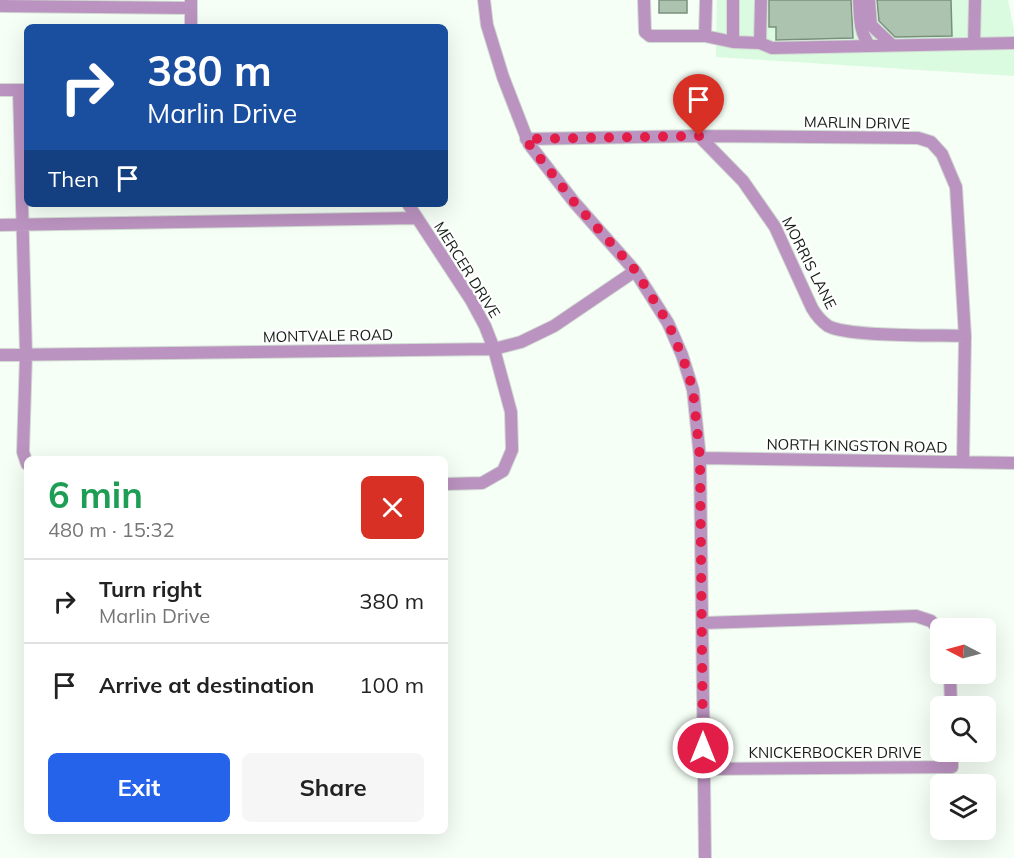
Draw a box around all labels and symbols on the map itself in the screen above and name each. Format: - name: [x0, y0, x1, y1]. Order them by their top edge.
- pin: [673, 74, 724, 136]
- street label: MARLIN DRIVE: [804, 112, 910, 133]
- street label: MORRIS LANE: [778, 213, 841, 312]
- street label: MERCER DRIVE: [430, 218, 505, 322]
- street label: MONTVALE ROAD: [263, 325, 393, 346]
- street label: NORTH KINGSTON ROAD: [766, 434, 948, 457]
- north arrow: [930, 618, 996, 684]
- position arrow: [671, 716, 735, 780]
- street label: KNICKERBOCKER DRIVE: [749, 743, 922, 762]

